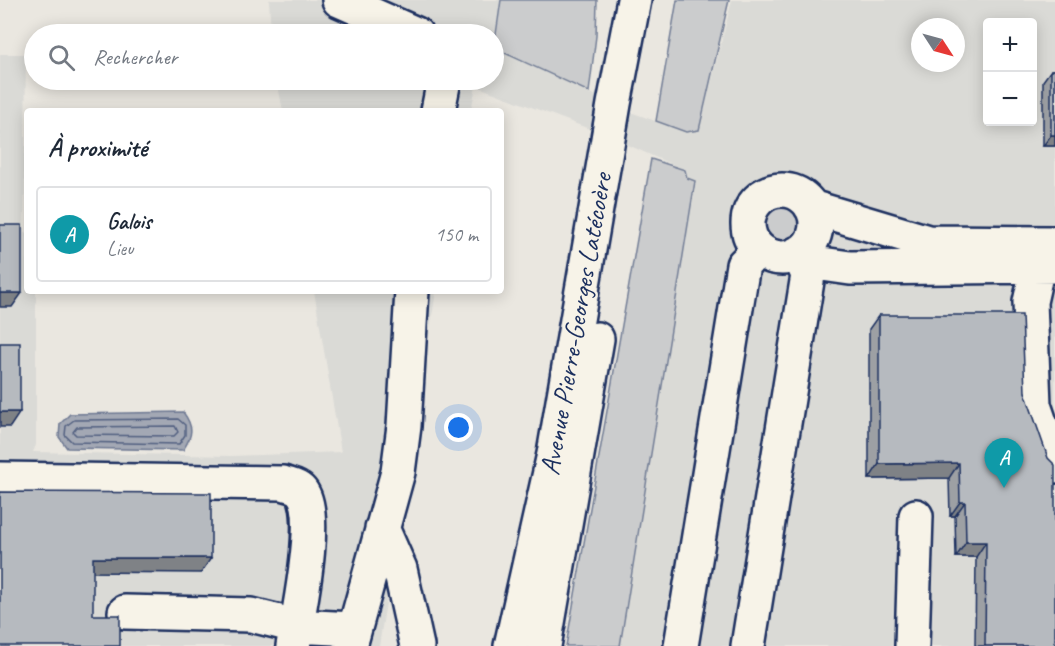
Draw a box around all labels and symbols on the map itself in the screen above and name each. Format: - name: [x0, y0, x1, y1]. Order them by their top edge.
- north arrow: [911, 18, 965, 72]
- street label: Avenue Pierre-Georges Latécoère: [532, 169, 620, 478]
- your location: [444, 413, 473, 442]
- pin: A: [984, 438, 1024, 488]

